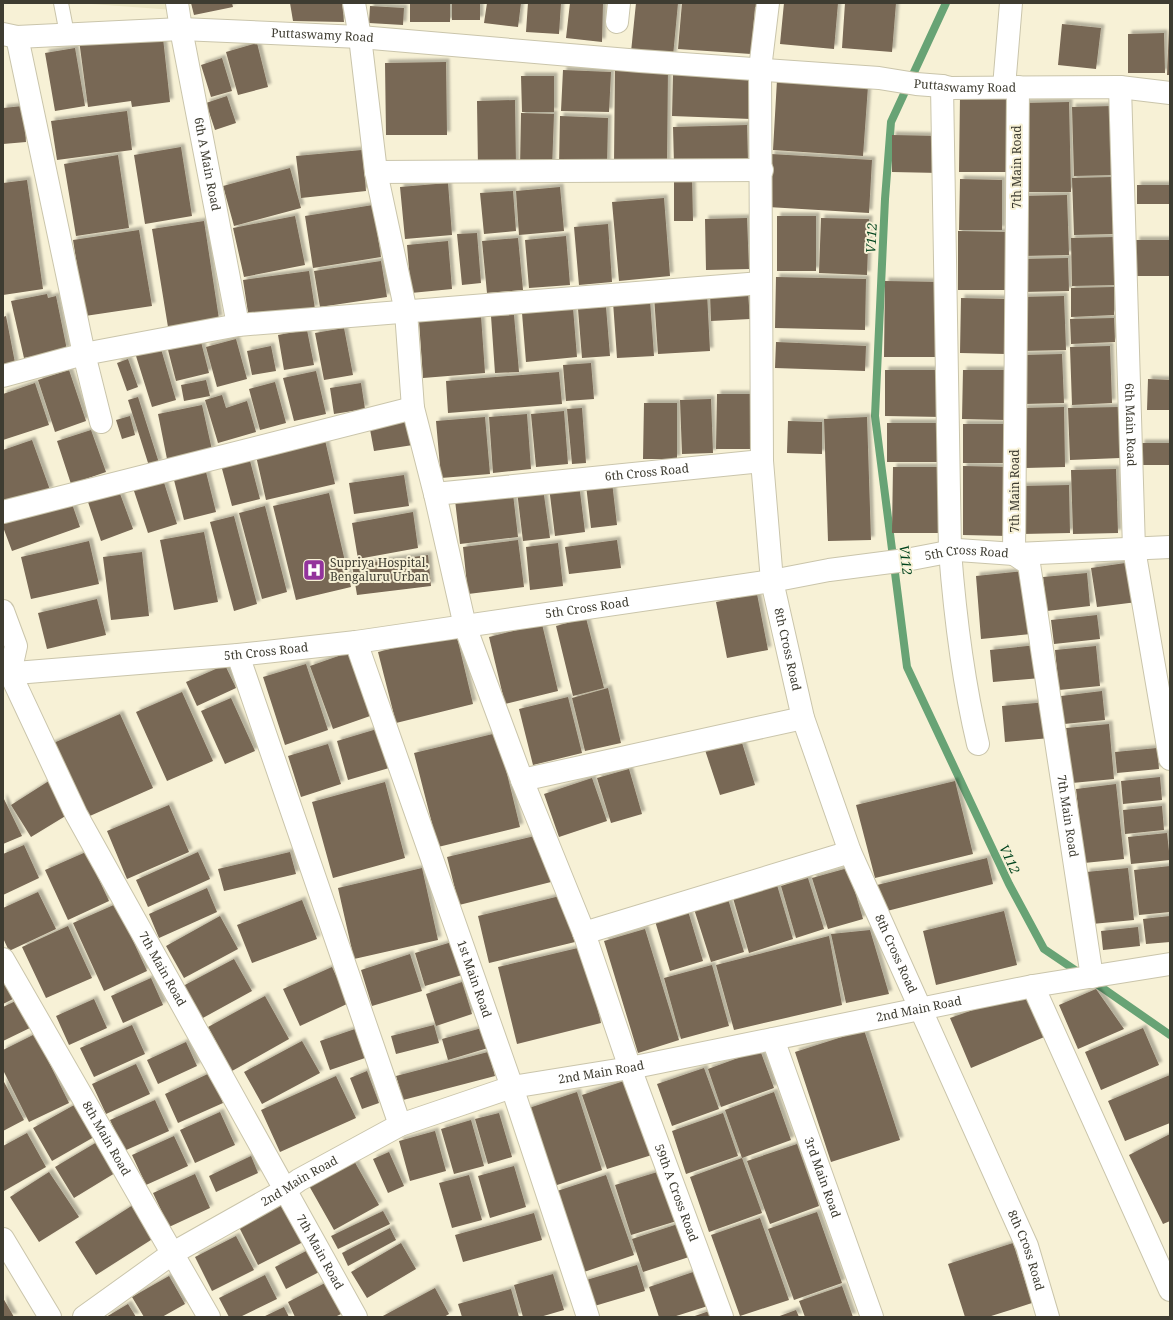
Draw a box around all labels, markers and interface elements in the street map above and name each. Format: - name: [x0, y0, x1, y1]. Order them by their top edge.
- street label: Puttaswamy Road: [271, 24, 375, 46]
- street label: Puttaswamy Road: [913, 75, 1017, 96]
- street label: 6th A Main Road: [190, 116, 225, 213]
- street label: 7th Main Road: [1008, 125, 1025, 209]
- water label: V112: [861, 222, 881, 254]
- street label: 6th Main Road: [1121, 383, 1141, 467]
- street label: 7th Main Road: [1006, 449, 1023, 533]
- street label: 6th Cross Road: [604, 459, 690, 485]
- street label: 5th Cross Road: [923, 541, 1010, 564]
- water label: V112: [895, 544, 917, 576]
- place label: Supriya Hospital, Bengaluru Urban: [330, 554, 429, 585]
- hospital icon: Supriya Hospital, Bengaluru Urban: [301, 557, 327, 583]
- street label: 5th Cross Road: [544, 593, 631, 622]
- street label: 8th Cross Road: [770, 606, 806, 693]
- street label: 5th Cross Road: [223, 638, 310, 664]
- street label: 7th Main Road: [1053, 773, 1083, 859]
- water label: V112: [995, 841, 1025, 877]
- street label: 8th Cross Road: [871, 912, 922, 996]
- street label: 7th Main Road: [135, 928, 191, 1010]
- street label: 1st Main Road: [453, 938, 496, 1020]
- street label: 2nd Main Road: [875, 992, 964, 1026]
- street label: 2nd Main Road: [557, 1056, 646, 1087]
- street label: 8th Main Road: [79, 1098, 135, 1179]
- street label: 3rd Main Road: [801, 1135, 845, 1221]
- street label: 59th A Cross Road: [651, 1141, 703, 1244]
- street label: 2nd Main Road: [258, 1151, 341, 1210]
- street label: 8th Cross Road: [1004, 1207, 1049, 1293]
- street label: 7th Main Road: [293, 1211, 348, 1293]

